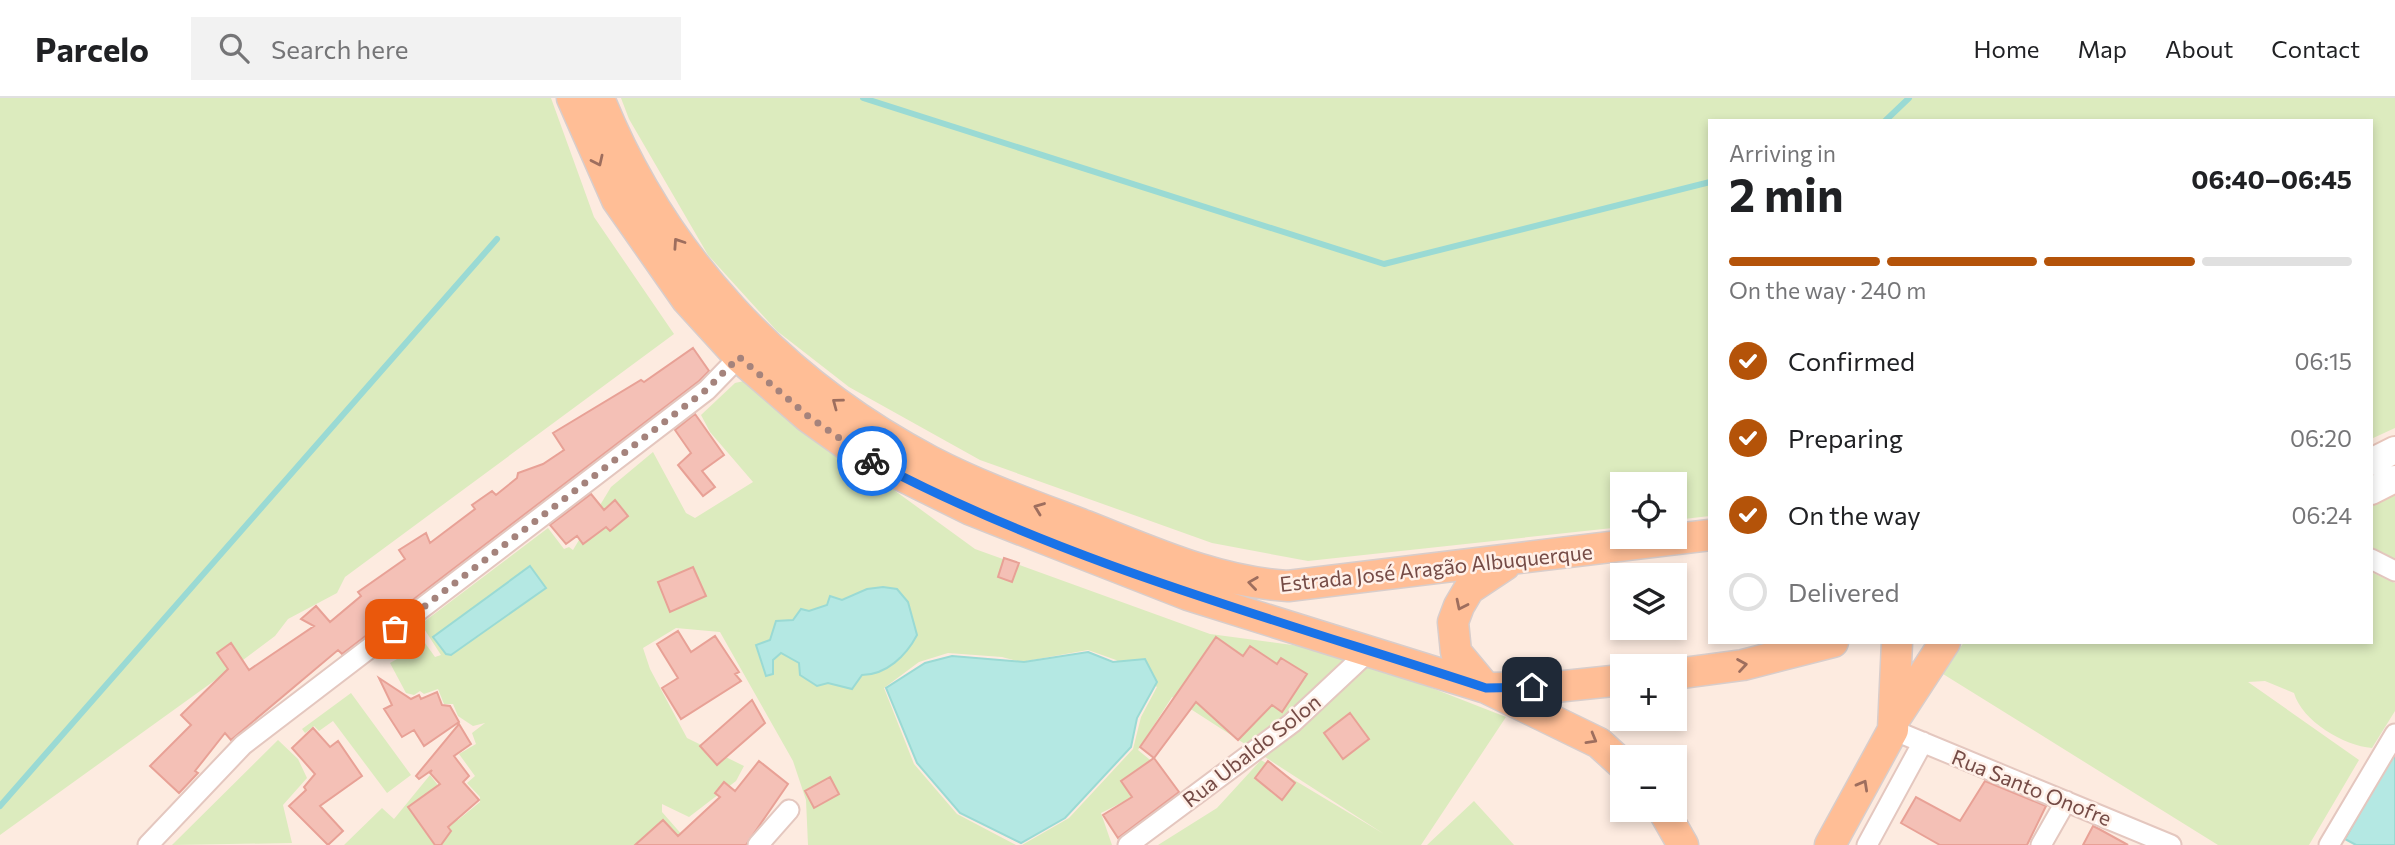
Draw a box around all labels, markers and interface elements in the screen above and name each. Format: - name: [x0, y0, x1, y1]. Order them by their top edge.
- search box: [191, 17, 681, 80]
- text: Parcelo: [35, 28, 149, 69]
- icon: search: [215, 29, 253, 67]
- text: Search here: [271, 33, 409, 64]
- text: Home: [1974, 34, 2040, 63]
- text: Map: [2078, 34, 2127, 63]
- text: About: [2165, 34, 2233, 63]
- text: Contact: [2271, 34, 2360, 63]
- text: Arriving in: [1729, 139, 1836, 167]
- one-way arrow: [590, 154, 604, 166]
- text: 06:40–06:45: [2191, 163, 2352, 194]
- text: 2 min: [1729, 165, 1844, 221]
- one-way arrow: [673, 237, 686, 250]
- text: On the way · 240 m: [1729, 276, 1926, 304]
- icon: check: [1729, 342, 1767, 380]
- text: Confirmed: [1788, 345, 1915, 376]
- text: 06:15: [2295, 347, 2352, 375]
- one-way arrow: [832, 399, 845, 412]
- icon: check: [1729, 419, 1767, 457]
- text: Preparing: [1788, 422, 1903, 453]
- text: 06:20: [2290, 424, 2352, 452]
- courier: [837, 426, 907, 496]
- icon: bike: [853, 442, 891, 480]
- map controls: [1610, 472, 1687, 822]
- button: locate: [1610, 472, 1687, 549]
- icon: check: [1729, 496, 1767, 534]
- text: On the way: [1788, 499, 1921, 530]
- text: 06:24: [2291, 501, 2352, 529]
- one-way arrow: [1033, 502, 1045, 516]
- street label: Estrada José Aragão Albuquerque: [1278, 538, 1594, 596]
- button: layers: [1610, 563, 1687, 640]
- one-way arrow: [1247, 576, 1259, 591]
- text: Delivered: [1788, 576, 1899, 607]
- one-way arrow: [1456, 598, 1470, 610]
- pin: [365, 599, 425, 659]
- icon: bag: [376, 610, 414, 648]
- button: +: [1610, 654, 1687, 731]
- pin: [1502, 657, 1562, 717]
- one-way arrow: [1736, 658, 1748, 673]
- icon: home: [1513, 668, 1551, 706]
- street label: Rua Ubaldo Solon: [1177, 688, 1325, 812]
- one-way arrow: [1584, 731, 1597, 744]
- street label: Rua Santo Onofre: [1948, 744, 2116, 830]
- button: −: [1610, 745, 1687, 822]
- one-way arrow: [1855, 780, 1868, 792]

